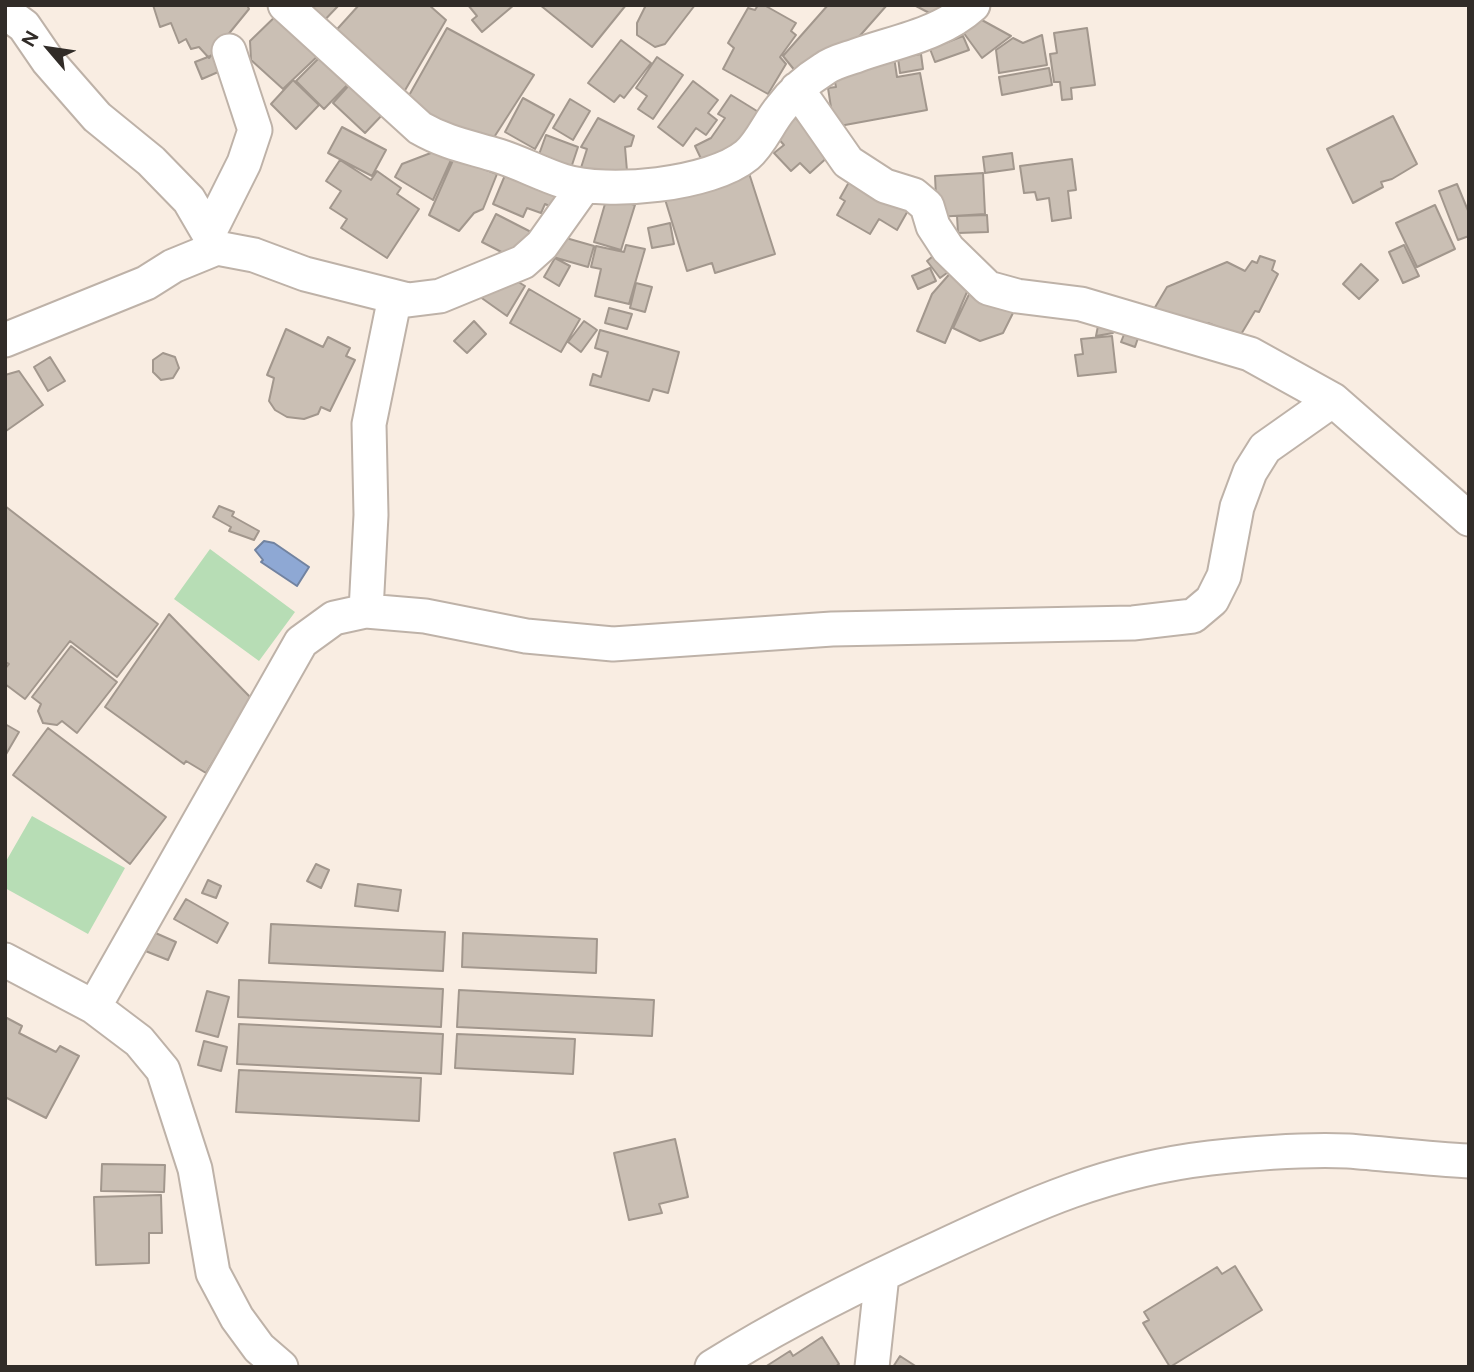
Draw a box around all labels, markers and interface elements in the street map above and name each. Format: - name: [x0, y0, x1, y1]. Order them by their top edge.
- north arrow: [14, 14, 84, 84]
- text: N: [17, 27, 44, 51]

